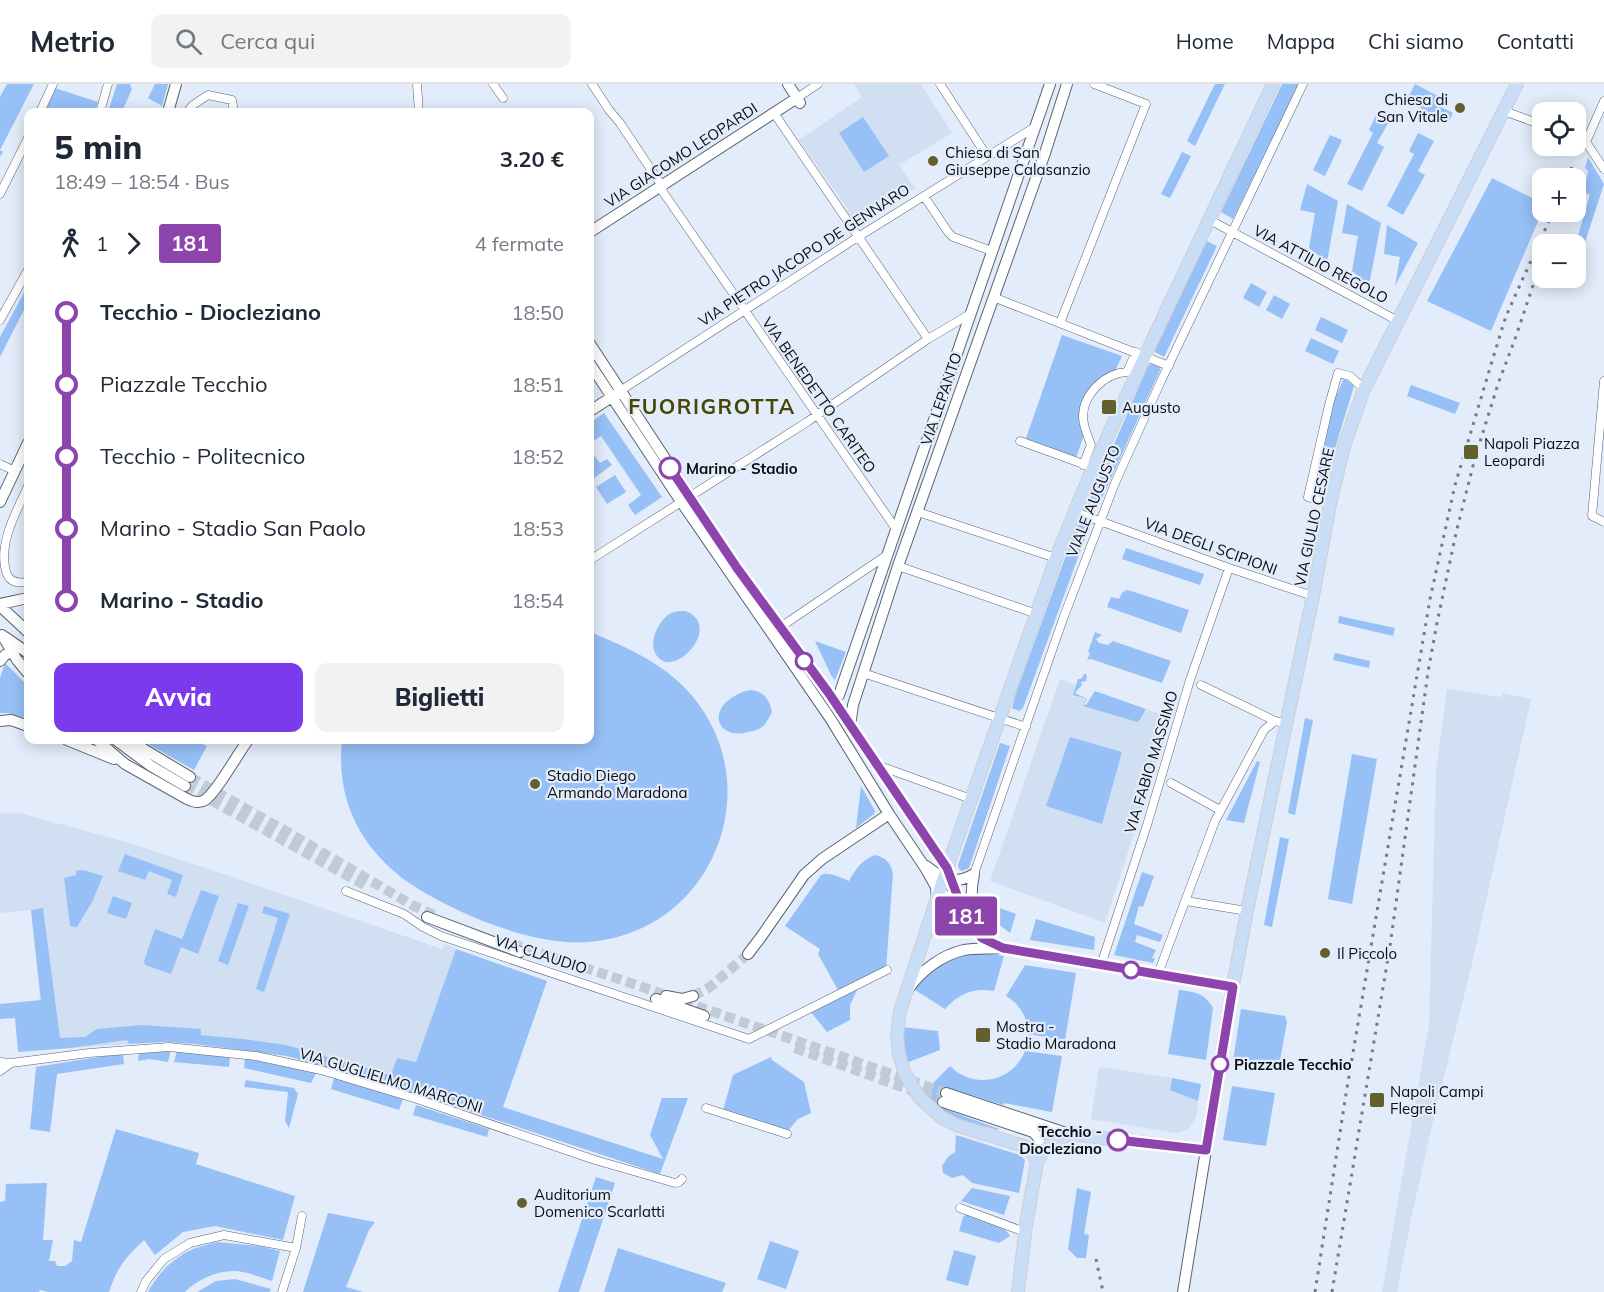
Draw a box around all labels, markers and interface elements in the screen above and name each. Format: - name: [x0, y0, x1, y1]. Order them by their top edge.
- search box: [151, 14, 571, 68]
- text: Metrio: [30, 24, 115, 59]
- icon: search: [172, 25, 205, 58]
- text: Cerca qui: [220, 27, 315, 55]
- text: Home: [1176, 28, 1234, 54]
- text: Mappa: [1267, 28, 1335, 54]
- text: Chi siamo: [1368, 28, 1464, 54]
- text: Contatti: [1497, 28, 1574, 54]
- place label: Chiesa di San Vitale: [1377, 90, 1448, 126]
- street label: VIA GIACOMO LEOPARDI: [601, 98, 761, 212]
- marker: Chiesa di San Vitale: [1453, 101, 1467, 115]
- map controls: [1532, 102, 1586, 288]
- button: locate: [1532, 102, 1586, 156]
- text: 5 min: [54, 126, 142, 167]
- place label: Chiesa di San Giuseppe Calasanzio: [945, 143, 1091, 179]
- text: 3.20 €: [500, 145, 564, 173]
- marker: Chiesa di San Giuseppe Calasanzio: [926, 154, 940, 168]
- button: +: [1532, 168, 1586, 222]
- text: 18:49 – 18:54 · Bus: [54, 169, 230, 194]
- street label: VIA PIETRO JACOPO DE GENNARO: [695, 180, 913, 330]
- street label: VIA ATTILIO REGOLO: [1250, 220, 1392, 308]
- icon: walk: [54, 227, 87, 260]
- icon: forward: [117, 227, 150, 260]
- text: 181: [171, 230, 209, 256]
- text: 1: [96, 231, 108, 256]
- text: 4 fermate: [475, 231, 564, 256]
- button: −: [1532, 234, 1586, 288]
- text: Tecchio - Diocleziano: [100, 298, 321, 326]
- text: 18:50: [511, 300, 564, 325]
- street label: VIA BENEDETTO CARITEO: [758, 313, 880, 477]
- street label: VIA LEPANTO: [916, 350, 966, 448]
- text: Piazzale Tecchio: [100, 370, 267, 398]
- text: 18:51: [511, 372, 564, 397]
- district label: FUORIGROTTA: [628, 393, 796, 419]
- marker: Augusto: [1100, 398, 1118, 416]
- place label: Augusto: [1122, 398, 1181, 417]
- place label: Napoli Piazza Leopardi: [1484, 434, 1580, 470]
- text: Tecchio - Politecnico: [100, 442, 305, 470]
- street label: VIALE AUGUSTO: [1062, 442, 1124, 560]
- marker: Napoli Piazza Leopardi: [1462, 443, 1480, 461]
- text: 18:52: [511, 444, 564, 469]
- street label: VIA GIULIO CESARE: [1290, 446, 1338, 588]
- marker: Marino - Stadio: [659, 457, 681, 479]
- place label: Marino - Stadio: [686, 459, 798, 478]
- street label: VIA DEGLI SCIPIONI: [1142, 513, 1280, 579]
- text: Marino - Stadio San Paolo: [100, 514, 366, 542]
- text: 18:53: [511, 516, 564, 541]
- text: Marino - Stadio: [100, 586, 264, 614]
- text: 18:54: [511, 588, 564, 613]
- unlabelled marker: [795, 652, 813, 670]
- button: Avvia: [54, 663, 303, 732]
- button: Biglietti: [315, 663, 564, 732]
- street label: VIA FABIO MASSIMO: [1120, 688, 1182, 836]
- place label: Stadio Diego Armando Maradona: [547, 766, 688, 802]
- marker: Stadio Diego Armando Maradona: [528, 777, 542, 791]
- line badge: 181: [932, 896, 1000, 936]
- text: 181: [947, 903, 985, 929]
- street label: VIA CLAUDIO: [492, 930, 590, 978]
- place label: Il Piccolo: [1337, 944, 1397, 963]
- marker: Il Piccolo: [1318, 946, 1332, 960]
- unlabelled marker: [1122, 961, 1140, 979]
- place label: Mostra - Stadio Maradona: [996, 1017, 1116, 1053]
- marker: Mostra - Stadio Maradona: [974, 1026, 992, 1044]
- street label: VIA GUGLIELMO MARCONI: [297, 1043, 485, 1117]
- marker: Piazzale Tecchio: [1211, 1055, 1229, 1073]
- place label: Piazzale Tecchio: [1234, 1055, 1352, 1074]
- place label: Napoli Campi Flegrei: [1390, 1082, 1484, 1118]
- marker: Napoli Campi Flegrei: [1368, 1091, 1386, 1109]
- place label: Tecchio - Diocleziano: [1019, 1122, 1102, 1158]
- marker: Tecchio - Diocleziano: [1107, 1129, 1129, 1151]
- place label: Auditorium Domenico Scarlatti: [534, 1185, 665, 1221]
- marker: Auditorium Domenico Scarlatti: [515, 1196, 529, 1210]

